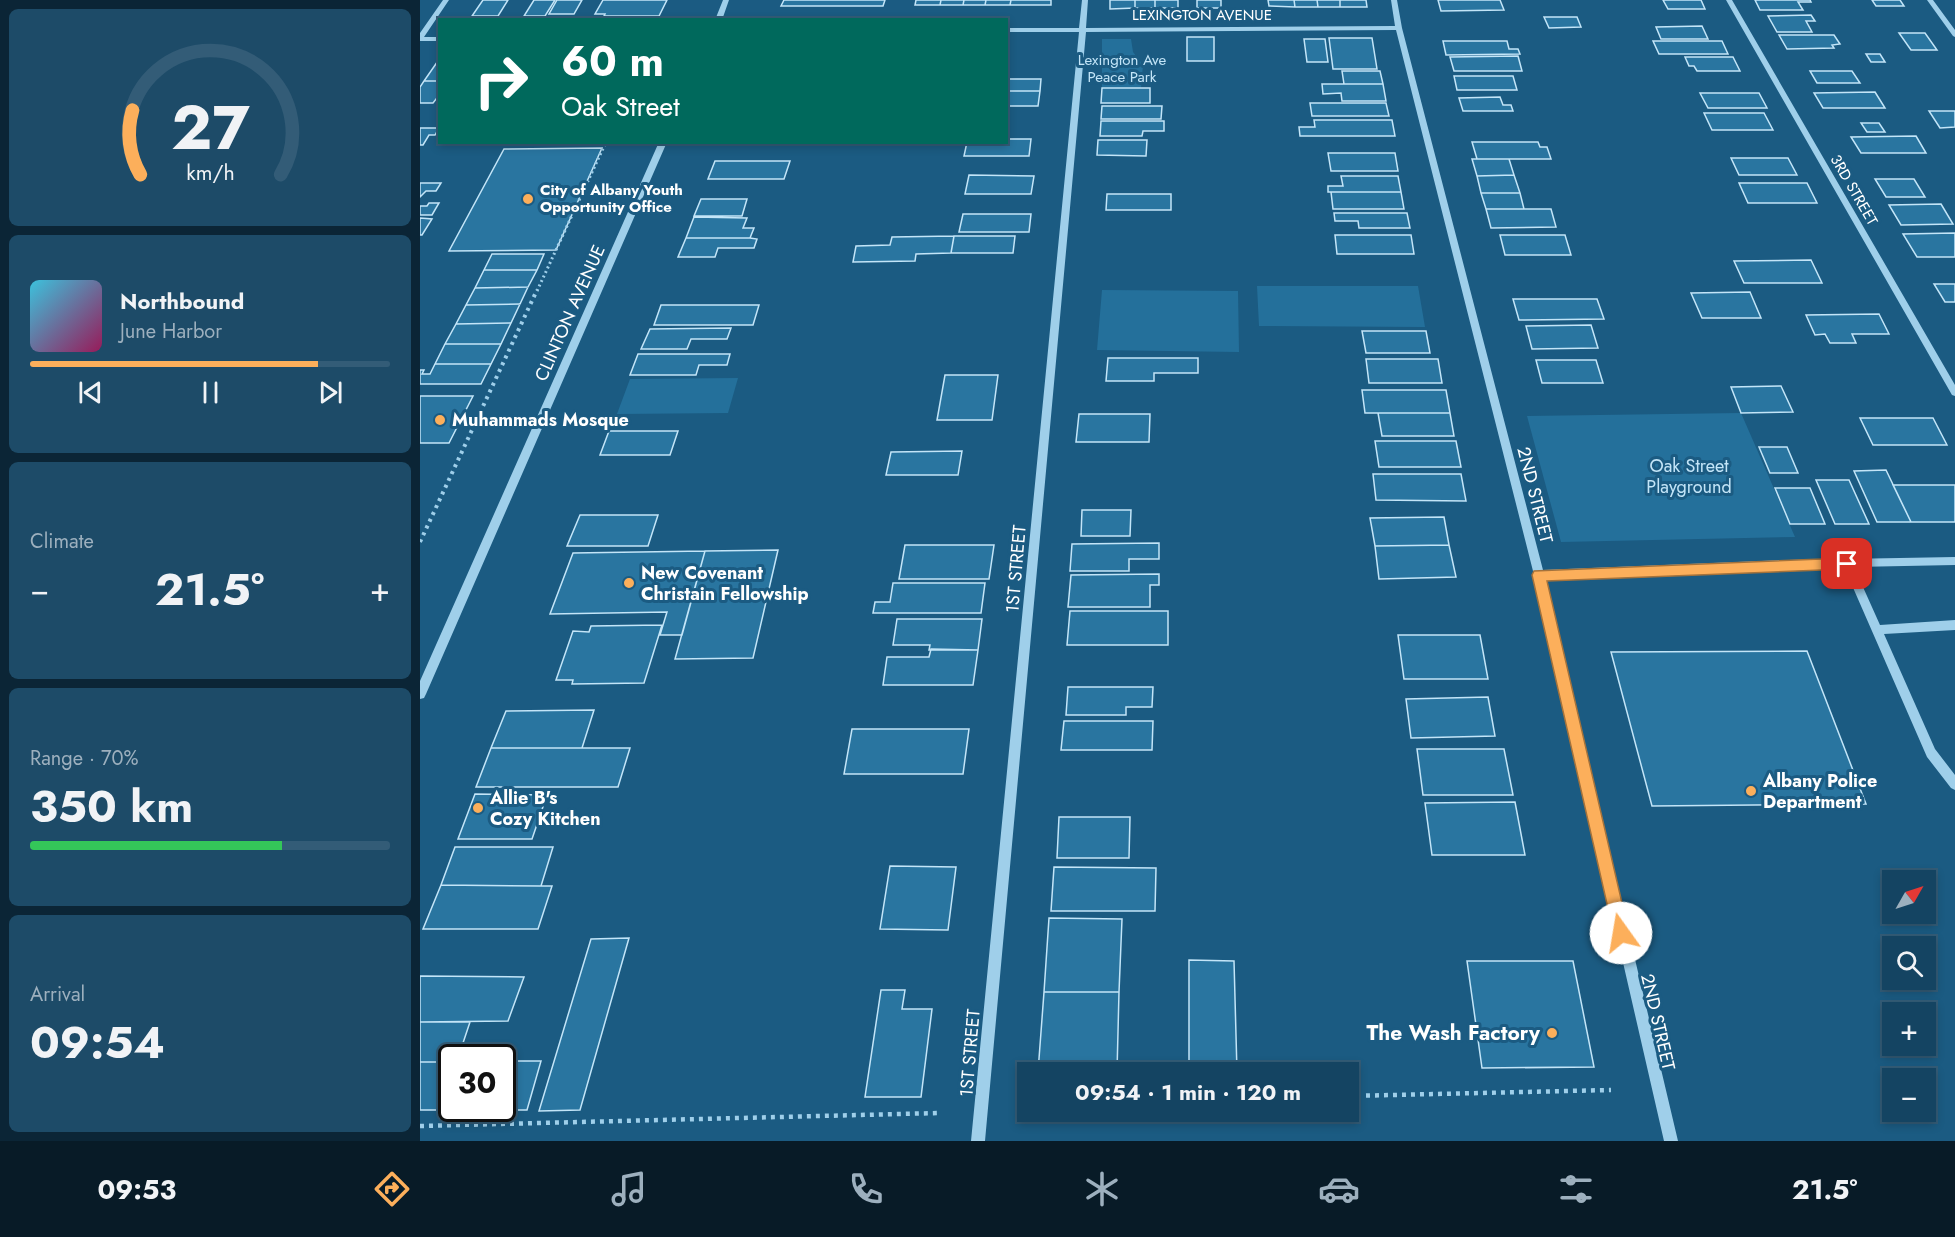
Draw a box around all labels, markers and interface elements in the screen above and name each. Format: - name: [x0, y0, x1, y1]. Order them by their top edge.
- street label: LEXINGTON AVENUE: [1132, 4, 1272, 26]
- text: 60 m: [561, 31, 664, 92]
- icon: right: [462, 42, 540, 120]
- park label: Lexington Ave Peace Park: [1078, 49, 1166, 88]
- text: 27: [171, 82, 250, 172]
- text: Oak Street: [561, 87, 680, 126]
- street label: 3RD STREET: [1825, 151, 1883, 229]
- text: km/h: [186, 157, 234, 188]
- place label: City of Albany Youth Opportunity Office: [540, 179, 683, 218]
- marker: City of Albany Youth Opportunity Office: [521, 192, 535, 206]
- street label: CLINTON AVENUE: [528, 241, 612, 385]
- text: Northbound: [120, 285, 244, 317]
- text: June Harbor: [120, 317, 222, 346]
- icon: previous: [74, 376, 107, 409]
- icon: pause: [194, 376, 227, 409]
- icon: next: [314, 376, 347, 409]
- place label: Muhammads Mosque: [452, 407, 629, 433]
- marker: Muhammads Mosque: [433, 413, 447, 427]
- street label: 2ND STREET: [1510, 444, 1560, 546]
- park label: Oak Street Playground: [1646, 453, 1732, 500]
- street label: 1ST STREET: [999, 523, 1033, 614]
- text: Climate: [30, 527, 94, 556]
- pin: [1821, 538, 1872, 589]
- icon: arrive: [1830, 547, 1863, 580]
- text: 21.5°: [155, 557, 264, 622]
- place label: New Covenant Christain Fellowship: [641, 560, 809, 607]
- text: −: [30, 566, 49, 613]
- text: +: [370, 566, 390, 613]
- marker: New Covenant Christain Fellowship: [622, 576, 636, 590]
- text: Range · 70%: [30, 744, 139, 773]
- place label: Albany Police Department: [1762, 768, 1877, 815]
- text: 350 km: [30, 774, 193, 839]
- marker: Albany Police Department: [1744, 784, 1758, 798]
- place label: Allie B's Cozy Kitchen: [489, 785, 600, 832]
- marker: Allie B's Cozy Kitchen: [471, 801, 485, 815]
- north arrow: [1882, 870, 1936, 924]
- map controls: [1882, 870, 1936, 1122]
- position arrow: [1589, 901, 1653, 965]
- button: search: [1882, 936, 1936, 990]
- street label: 2ND STREET: [1634, 971, 1682, 1073]
- text: Arrival: [30, 980, 85, 1009]
- button: +: [1882, 1002, 1936, 1056]
- street label: 1ST STREET: [953, 1007, 987, 1098]
- text: 09:54: [30, 1010, 165, 1075]
- place label: The Wash Factory: [1367, 1018, 1541, 1048]
- marker: The Wash Factory: [1545, 1026, 1559, 1040]
- speed limit sign: 30: [438, 1044, 516, 1122]
- button: −: [1882, 1068, 1936, 1122]
- text: 09:54 · 1 min · 120 m: [1075, 1076, 1301, 1108]
- icon: directions: [371, 1168, 413, 1210]
- icon: music: [608, 1168, 650, 1210]
- icon: phone: [845, 1168, 887, 1210]
- icon: climate: [1081, 1168, 1123, 1210]
- icon: car: [1318, 1168, 1360, 1210]
- icon: filters: [1555, 1168, 1597, 1210]
- text: 09:53: [97, 1170, 176, 1209]
- text: 21.5°: [1792, 1170, 1858, 1209]

